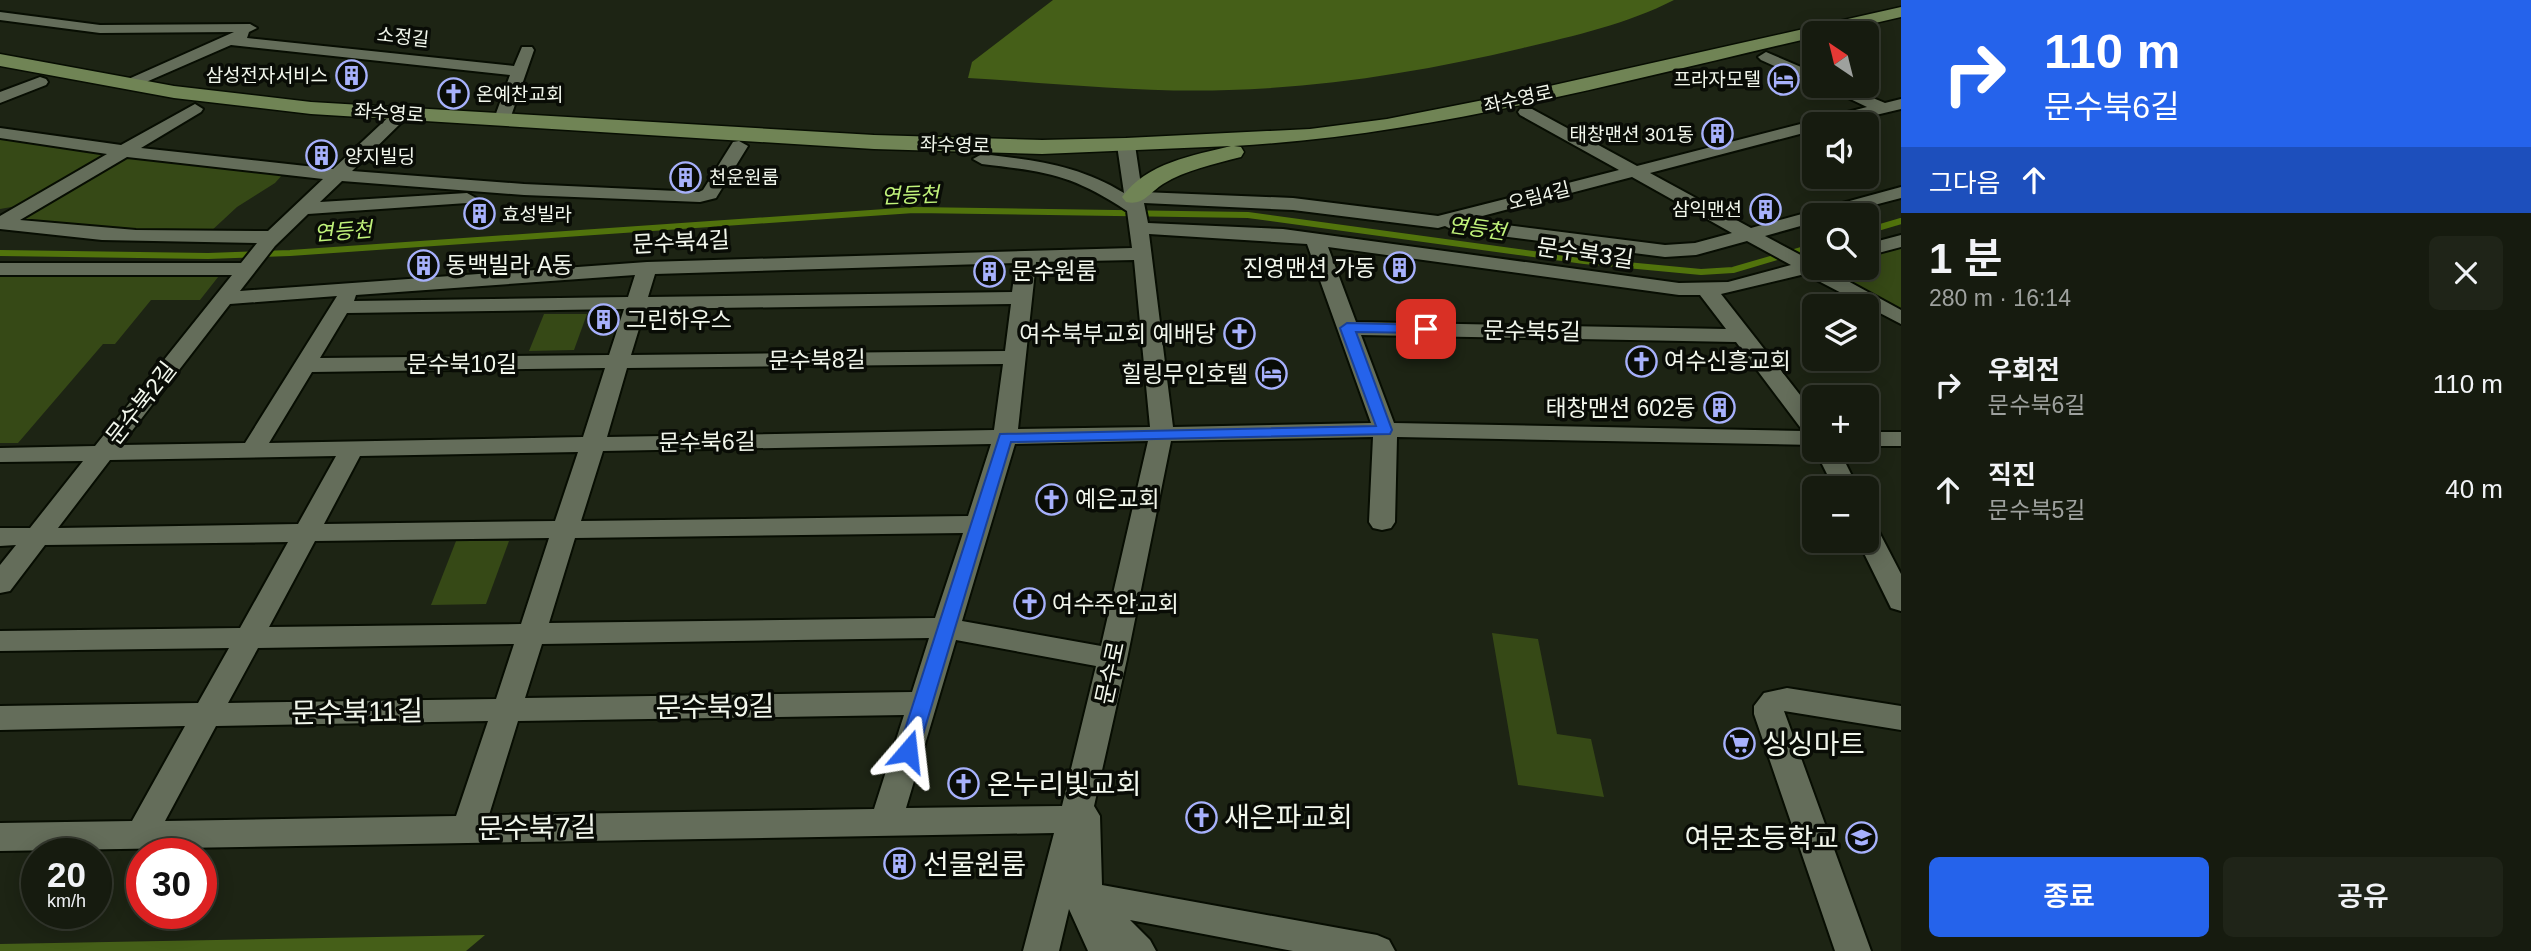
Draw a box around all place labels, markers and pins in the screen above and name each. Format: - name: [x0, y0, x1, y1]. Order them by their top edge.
- building icon: 삼성전자서비스: [334, 58, 368, 92]
- hotel icon: 프라자모텔: [1767, 62, 1801, 96]
- place label: 삼성전자서비스: [206, 65, 328, 86]
- place label: 프라자모텔: [1674, 69, 1761, 90]
- church icon: 온예찬교회: [436, 77, 470, 111]
- place label: 온예찬교회: [476, 84, 563, 105]
- building icon: 태창맨션 301동: [1700, 117, 1734, 151]
- place label: 태창맨션 301동: [1570, 124, 1694, 145]
- building icon: 양지빌딩: [305, 139, 339, 173]
- place label: 양지빌딩: [345, 146, 415, 167]
- building icon: 천운원룸: [669, 160, 703, 194]
- place label: 천운원룸: [709, 167, 779, 188]
- building icon: 삼익맨션: [1748, 192, 1782, 226]
- building icon: 효성빌라: [462, 197, 496, 231]
- place label: 삼익맨션: [1672, 199, 1742, 220]
- place label: 효성빌라: [502, 204, 572, 225]
- building icon: 동백빌라 A동: [406, 248, 440, 282]
- building icon: 진영맨션 가동: [1382, 251, 1416, 285]
- place label: 동백빌라 A동: [446, 252, 574, 278]
- building icon: 문수원룸: [972, 254, 1006, 288]
- place label: 진영맨션 가동: [1243, 255, 1376, 281]
- place label: 문수원룸: [1012, 258, 1097, 284]
- pin: [1396, 299, 1456, 359]
- building icon: 그린하우스: [586, 303, 620, 337]
- place label: 그린하우스: [626, 307, 732, 333]
- church icon: 여수북부교회 예배당: [1222, 317, 1256, 351]
- place label: 여수북부교회 예배당: [1019, 321, 1216, 347]
- church icon: 여수신흥교회: [1624, 344, 1658, 378]
- place label: 여수신흥교회: [1664, 348, 1791, 374]
- hotel icon: 힐링무인호텔: [1254, 357, 1288, 391]
- place label: 힐링무인호텔: [1121, 361, 1248, 387]
- building icon: 태창맨션 602동: [1702, 391, 1736, 425]
- place label: 태창맨션 602동: [1545, 395, 1696, 421]
- church icon: 예은교회: [1035, 482, 1069, 516]
- place label: 예은교회: [1075, 486, 1160, 512]
- church icon: 여수주안교회: [1012, 587, 1046, 621]
- place label: 여수주안교회: [1052, 591, 1179, 617]
- supermarket icon: 싱싱마트: [1722, 727, 1756, 761]
- place label: 싱싱마트: [1762, 729, 1865, 760]
- church icon: 온누리빛교회: [947, 767, 981, 801]
- place label: 온누리빛교회: [987, 769, 1142, 800]
- church icon: 새은파교회: [1184, 800, 1218, 834]
- place label: 새은파교회: [1224, 802, 1353, 833]
- school or university icon: 여문초등학교: [1845, 821, 1879, 855]
- place label: 여문초등학교: [1684, 823, 1839, 854]
- building icon: 선물원룸: [883, 847, 917, 881]
- place label: 선물원룸: [923, 849, 1026, 880]

